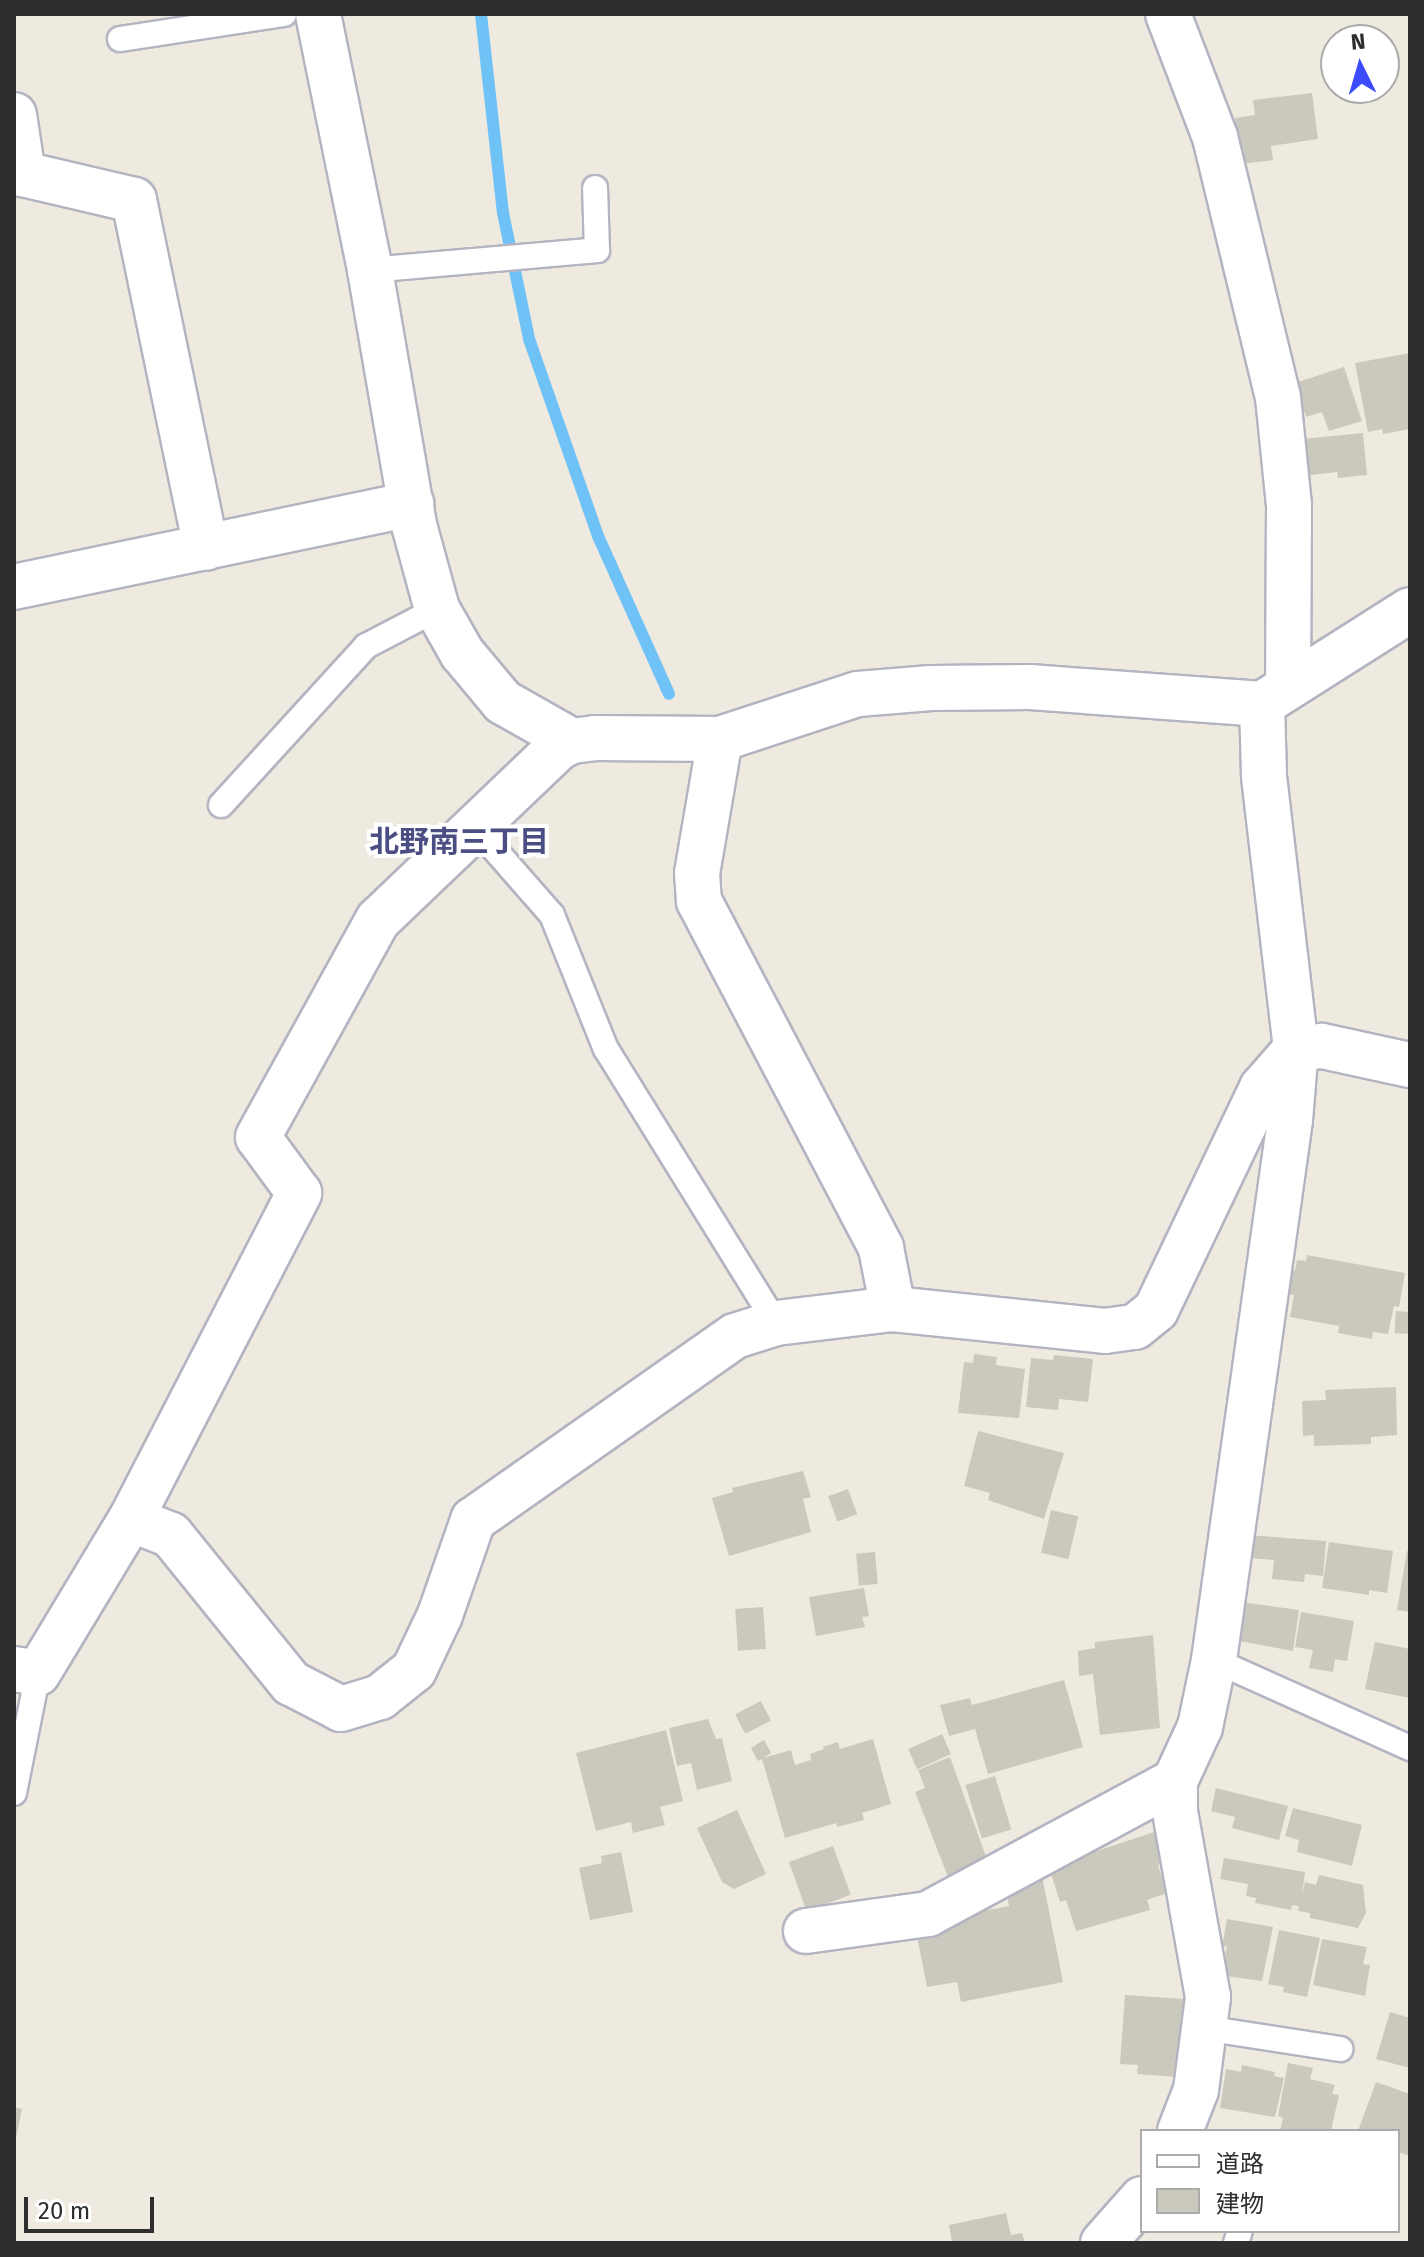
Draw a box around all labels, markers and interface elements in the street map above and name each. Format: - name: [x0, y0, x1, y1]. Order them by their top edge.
- north arrow: [1320, 24, 1400, 104]
- text: N: [1350, 28, 1366, 56]
- district label: 北野南三丁目: [369, 824, 549, 860]
- legend: [1140, 2129, 1400, 2233]
- text: 道路: [1216, 2150, 1264, 2178]
- scale bar: [28, 2181, 158, 2231]
- text: 建物: [1216, 2190, 1264, 2218]
- text: 20 m: [38, 2197, 90, 2225]

